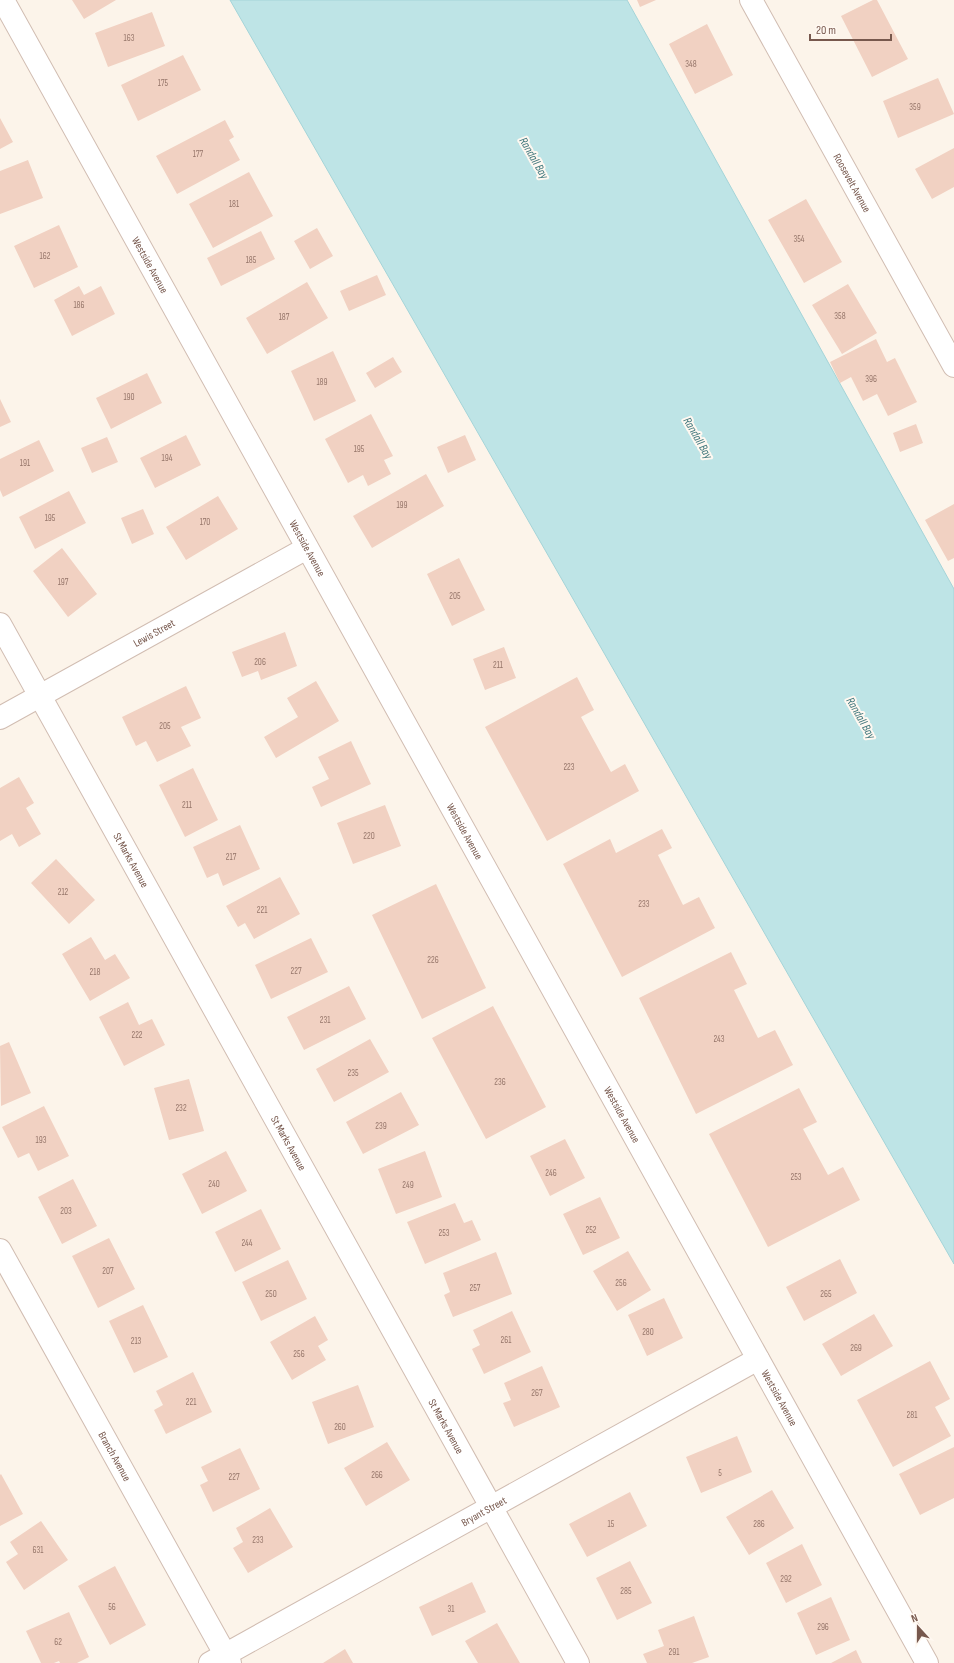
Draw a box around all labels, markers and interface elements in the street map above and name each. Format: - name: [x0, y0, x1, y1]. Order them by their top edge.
- scale bar: [810, 16, 891, 42]
- text: 20 m: [816, 23, 836, 38]
- house number: 163: [124, 33, 135, 44]
- house number: 348: [685, 59, 697, 70]
- house number: 175: [158, 78, 169, 89]
- house number: 359: [909, 102, 921, 113]
- water label: Randall Bay: [516, 135, 552, 182]
- house number: 177: [193, 149, 204, 160]
- street label: Roosevelt Avenue: [830, 151, 873, 215]
- house number: 181: [229, 199, 240, 210]
- house number: 354: [793, 234, 805, 245]
- street label: Westside Avenue: [129, 235, 171, 296]
- house number: 162: [40, 251, 51, 262]
- house number: 185: [246, 255, 257, 266]
- house number: 186: [73, 300, 85, 311]
- house number: 358: [834, 311, 846, 322]
- house number: 187: [279, 312, 290, 323]
- house number: 396: [865, 374, 877, 385]
- house number: 189: [316, 377, 328, 388]
- house number: 190: [123, 392, 135, 403]
- water label: Randall Bay: [680, 415, 716, 462]
- house number: 195: [354, 444, 365, 455]
- house number: 194: [162, 453, 173, 464]
- house number: 191: [20, 458, 31, 469]
- house number: 199: [396, 500, 408, 511]
- house number: 195: [45, 513, 56, 524]
- house number: 170: [200, 517, 210, 528]
- street label: Westside Avenue: [286, 518, 328, 579]
- house number: 197: [58, 577, 69, 588]
- house number: 205: [449, 591, 461, 602]
- street label: Lewis Street: [131, 616, 178, 650]
- house number: 206: [254, 657, 266, 668]
- house number: 211: [493, 660, 504, 671]
- water label: Randall Bay: [843, 695, 879, 742]
- house number: 205: [159, 721, 171, 732]
- house number: 223: [563, 762, 575, 773]
- house number: 211: [182, 800, 193, 811]
- street label: Westside Avenue: [444, 801, 485, 862]
- street label: St Marks Avenue: [110, 831, 151, 890]
- house number: 220: [363, 831, 375, 842]
- house number: 217: [226, 852, 237, 863]
- house number: 212: [58, 887, 69, 898]
- house number: 233: [638, 899, 650, 910]
- house number: 221: [257, 905, 268, 916]
- house number: 226: [427, 955, 439, 966]
- house number: 227: [290, 966, 302, 977]
- house number: 218: [90, 967, 100, 978]
- house number: 231: [320, 1015, 331, 1026]
- house number: 222: [131, 1030, 143, 1041]
- house number: 243: [713, 1034, 725, 1045]
- house number: 235: [347, 1068, 359, 1079]
- house number: 236: [494, 1077, 506, 1088]
- street label: Westside Avenue: [601, 1084, 643, 1145]
- house number: 232: [175, 1103, 187, 1114]
- street label: St Marks Avenue: [268, 1114, 309, 1173]
- house number: 239: [375, 1121, 387, 1132]
- house number: 193: [36, 1135, 47, 1146]
- house number: 246: [545, 1168, 557, 1179]
- house number: 253: [790, 1172, 802, 1183]
- house number: 240: [208, 1179, 220, 1190]
- house number: 249: [402, 1180, 414, 1191]
- house number: 203: [60, 1206, 72, 1217]
- house number: 252: [585, 1225, 597, 1236]
- house number: 253: [438, 1228, 450, 1239]
- house number: 244: [241, 1238, 253, 1249]
- house number: 207: [102, 1266, 114, 1277]
- house number: 256: [615, 1278, 627, 1289]
- house number: 257: [470, 1283, 481, 1294]
- house number: 250: [265, 1289, 277, 1300]
- house number: 265: [820, 1289, 832, 1300]
- house number: 280: [642, 1327, 654, 1338]
- house number: 261: [501, 1335, 512, 1346]
- house number: 213: [131, 1336, 142, 1347]
- house number: 269: [850, 1343, 862, 1354]
- house number: 256: [293, 1349, 305, 1360]
- street label: Westside Avenue: [758, 1368, 800, 1428]
- house number: 267: [531, 1388, 543, 1399]
- house number: 221: [186, 1397, 197, 1408]
- street label: St Marks Avenue: [425, 1397, 466, 1456]
- house number: 281: [907, 1410, 918, 1421]
- house number: 260: [334, 1422, 346, 1433]
- street label: Branch Avenue: [95, 1429, 133, 1483]
- house number: 5: [718, 1468, 722, 1479]
- house number: 266: [371, 1470, 383, 1481]
- house number: 227: [228, 1472, 240, 1483]
- street label: Bryant Street: [459, 1494, 509, 1529]
- house number: 15: [608, 1519, 615, 1530]
- house number: 286: [753, 1519, 765, 1530]
- house number: 233: [252, 1535, 264, 1546]
- house number: 631: [33, 1545, 44, 1556]
- house number: 292: [780, 1574, 792, 1585]
- house number: 285: [620, 1586, 632, 1597]
- house number: 56: [108, 1602, 116, 1613]
- house number: 31: [448, 1604, 455, 1615]
- north arrow: [898, 1607, 938, 1647]
- text: N: [910, 1611, 920, 1625]
- house number: 296: [817, 1622, 829, 1633]
- house number: 62: [54, 1637, 62, 1648]
- house number: 291: [669, 1647, 680, 1658]

